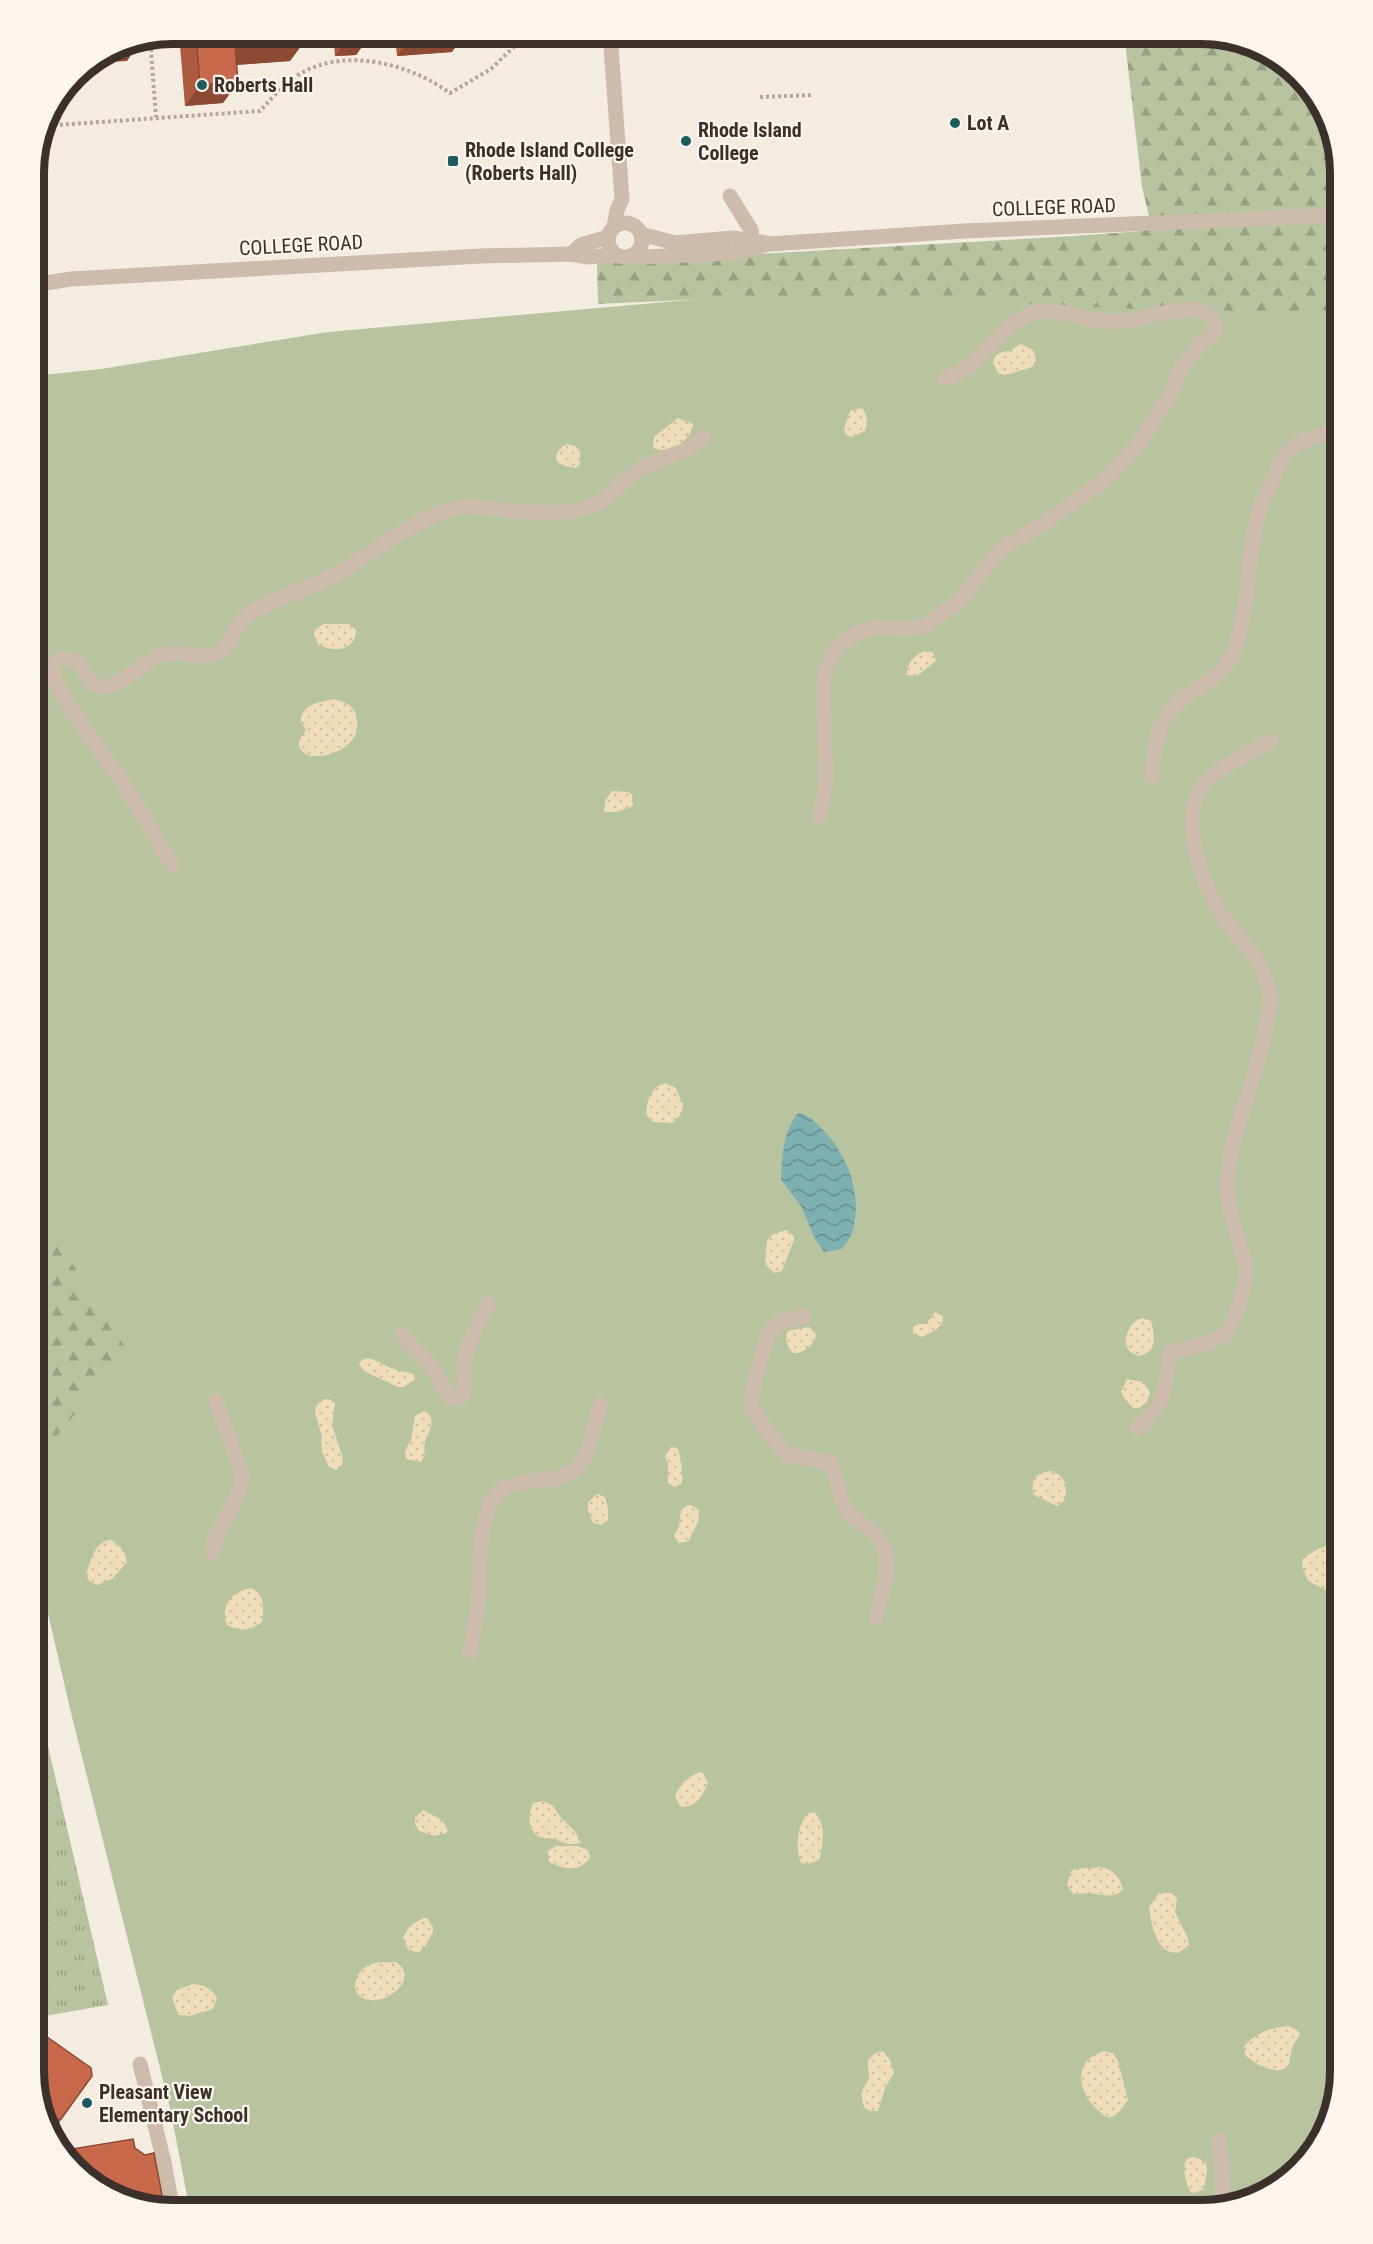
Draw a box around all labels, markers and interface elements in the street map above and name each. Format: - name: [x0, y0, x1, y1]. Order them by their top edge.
- place label: Roberts Hall: [214, 73, 313, 97]
- marker: Roberts Hall: [195, 78, 209, 92]
- place label: Lot A: [967, 111, 1009, 135]
- marker: Lot A: [948, 116, 962, 130]
- place label: Rhode Island College: [698, 118, 802, 165]
- marker: Rhode Island College: [679, 134, 693, 148]
- place label: Rhode Island College (Roberts Hall): [465, 138, 634, 185]
- marker: Rhode Island College (Roberts Hall): [446, 154, 460, 168]
- street label: COLLEGE ROAD: [992, 193, 1116, 221]
- street label: COLLEGE ROAD: [238, 230, 364, 260]
- place label: Pleasant View Elementary School: [99, 2080, 248, 2127]
- marker: Pleasant View Elementary School: [80, 2096, 94, 2110]

